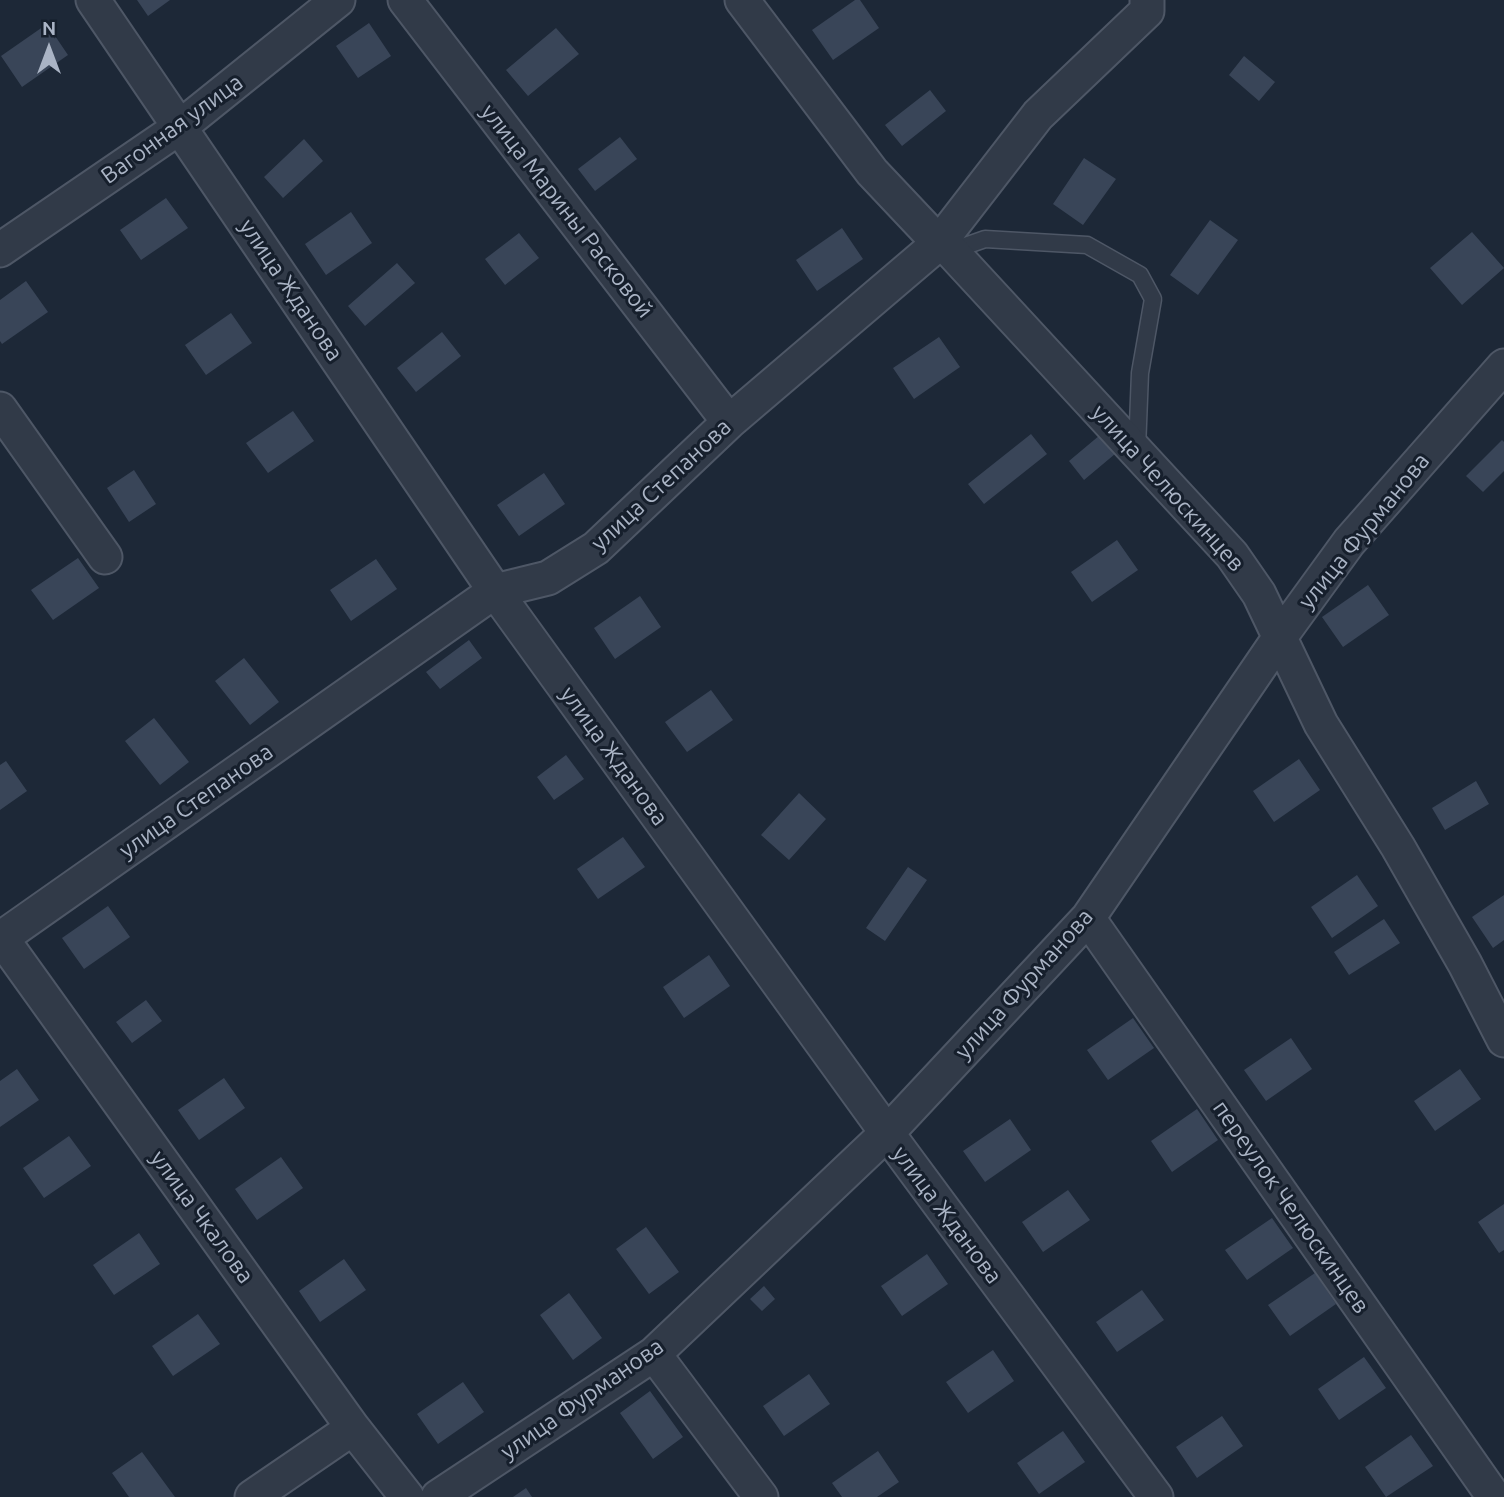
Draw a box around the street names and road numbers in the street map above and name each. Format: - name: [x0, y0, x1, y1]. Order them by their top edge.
- street label: Вагонная улица: [96, 68, 248, 190]
- street label: улица Марины Расковой: [475, 99, 659, 323]
- street label: улица Жданова: [233, 214, 349, 366]
- street label: улица Челюскинцев: [1086, 399, 1250, 577]
- street label: улица Степанова: [585, 413, 737, 557]
- street label: улица Фурманова: [1293, 448, 1435, 614]
- street label: улица Жданова: [554, 681, 674, 831]
- street label: улица Степанова: [114, 738, 278, 864]
- street label: улица Фурманова: [949, 903, 1099, 1065]
- street label: переулок Челюскинцев: [1207, 1095, 1375, 1319]
- street label: улица Жданова: [886, 1141, 1008, 1289]
- street label: улица Чкалова: [145, 1145, 259, 1289]
- street label: улица Фурманова: [495, 1332, 669, 1466]

